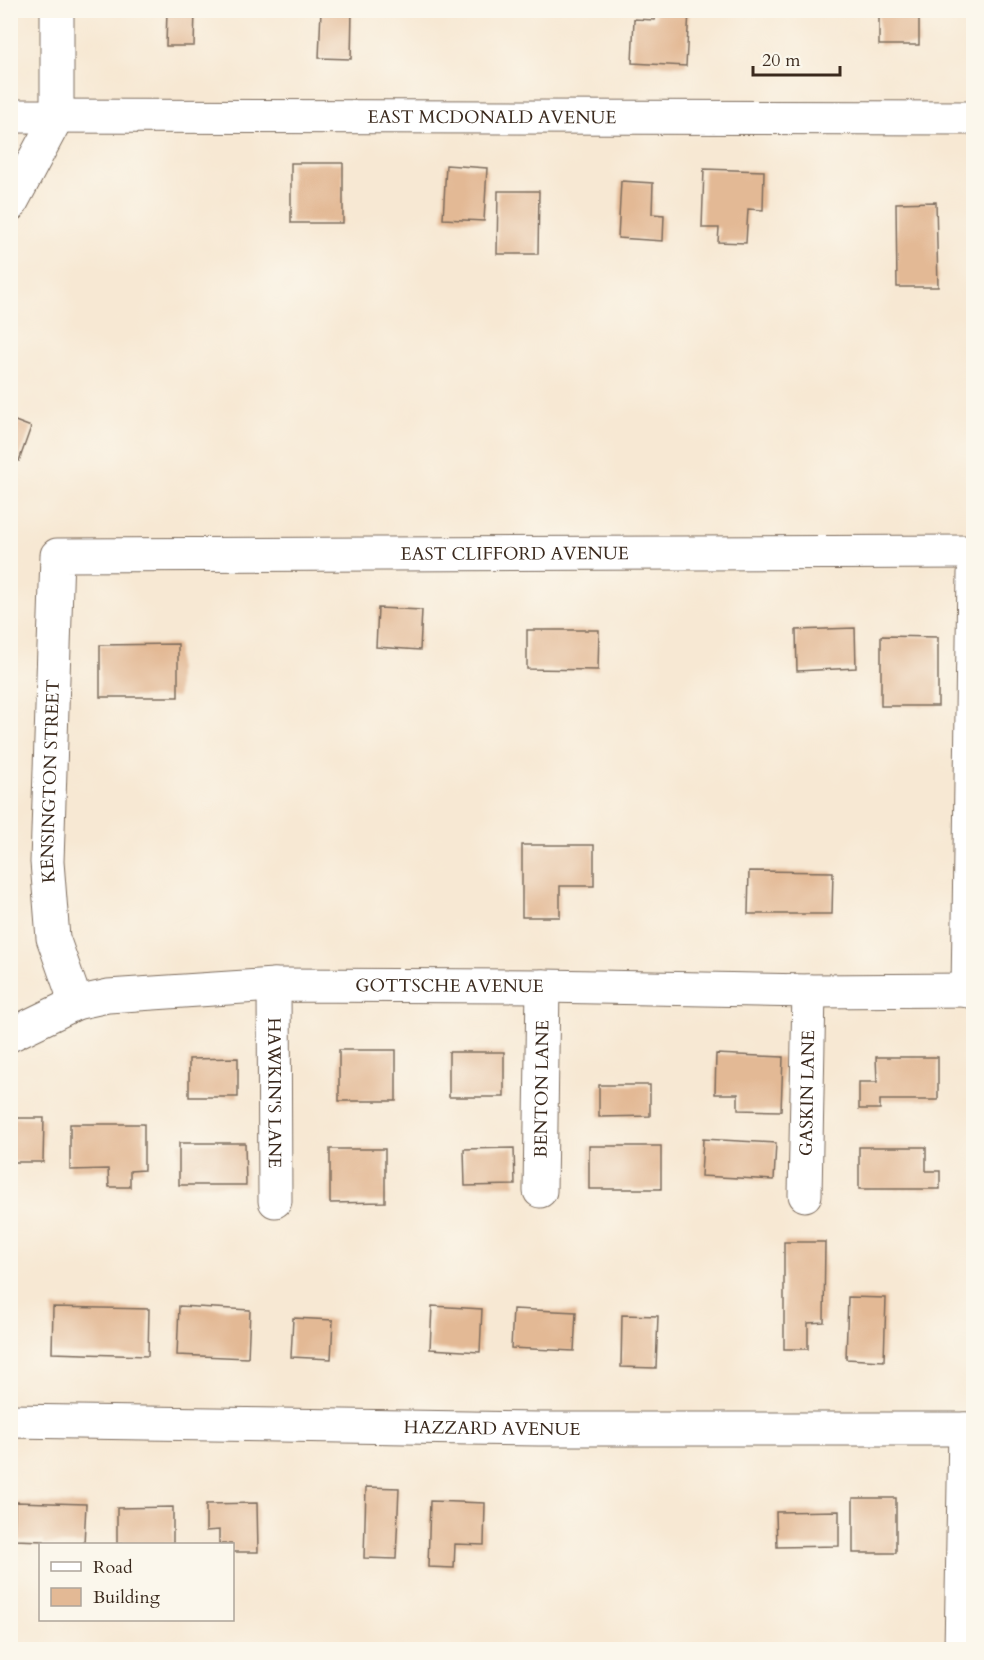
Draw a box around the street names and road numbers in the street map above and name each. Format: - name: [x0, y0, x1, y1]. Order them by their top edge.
- street label: EAST MCDONALD AVENUE: [368, 105, 616, 130]
- street label: EAST CLIFFORD AVENUE: [401, 541, 629, 567]
- street label: KENSINGTON STREET: [35, 679, 66, 884]
- street label: GOTTSCHE AVENUE: [355, 973, 544, 999]
- street label: HAWKIN'S LANE: [261, 1018, 287, 1168]
- street label: BENTON LANE: [528, 1020, 555, 1158]
- street label: GASKIN LANE: [794, 1030, 821, 1156]
- street label: HAZZARD AVENUE: [403, 1415, 580, 1442]

